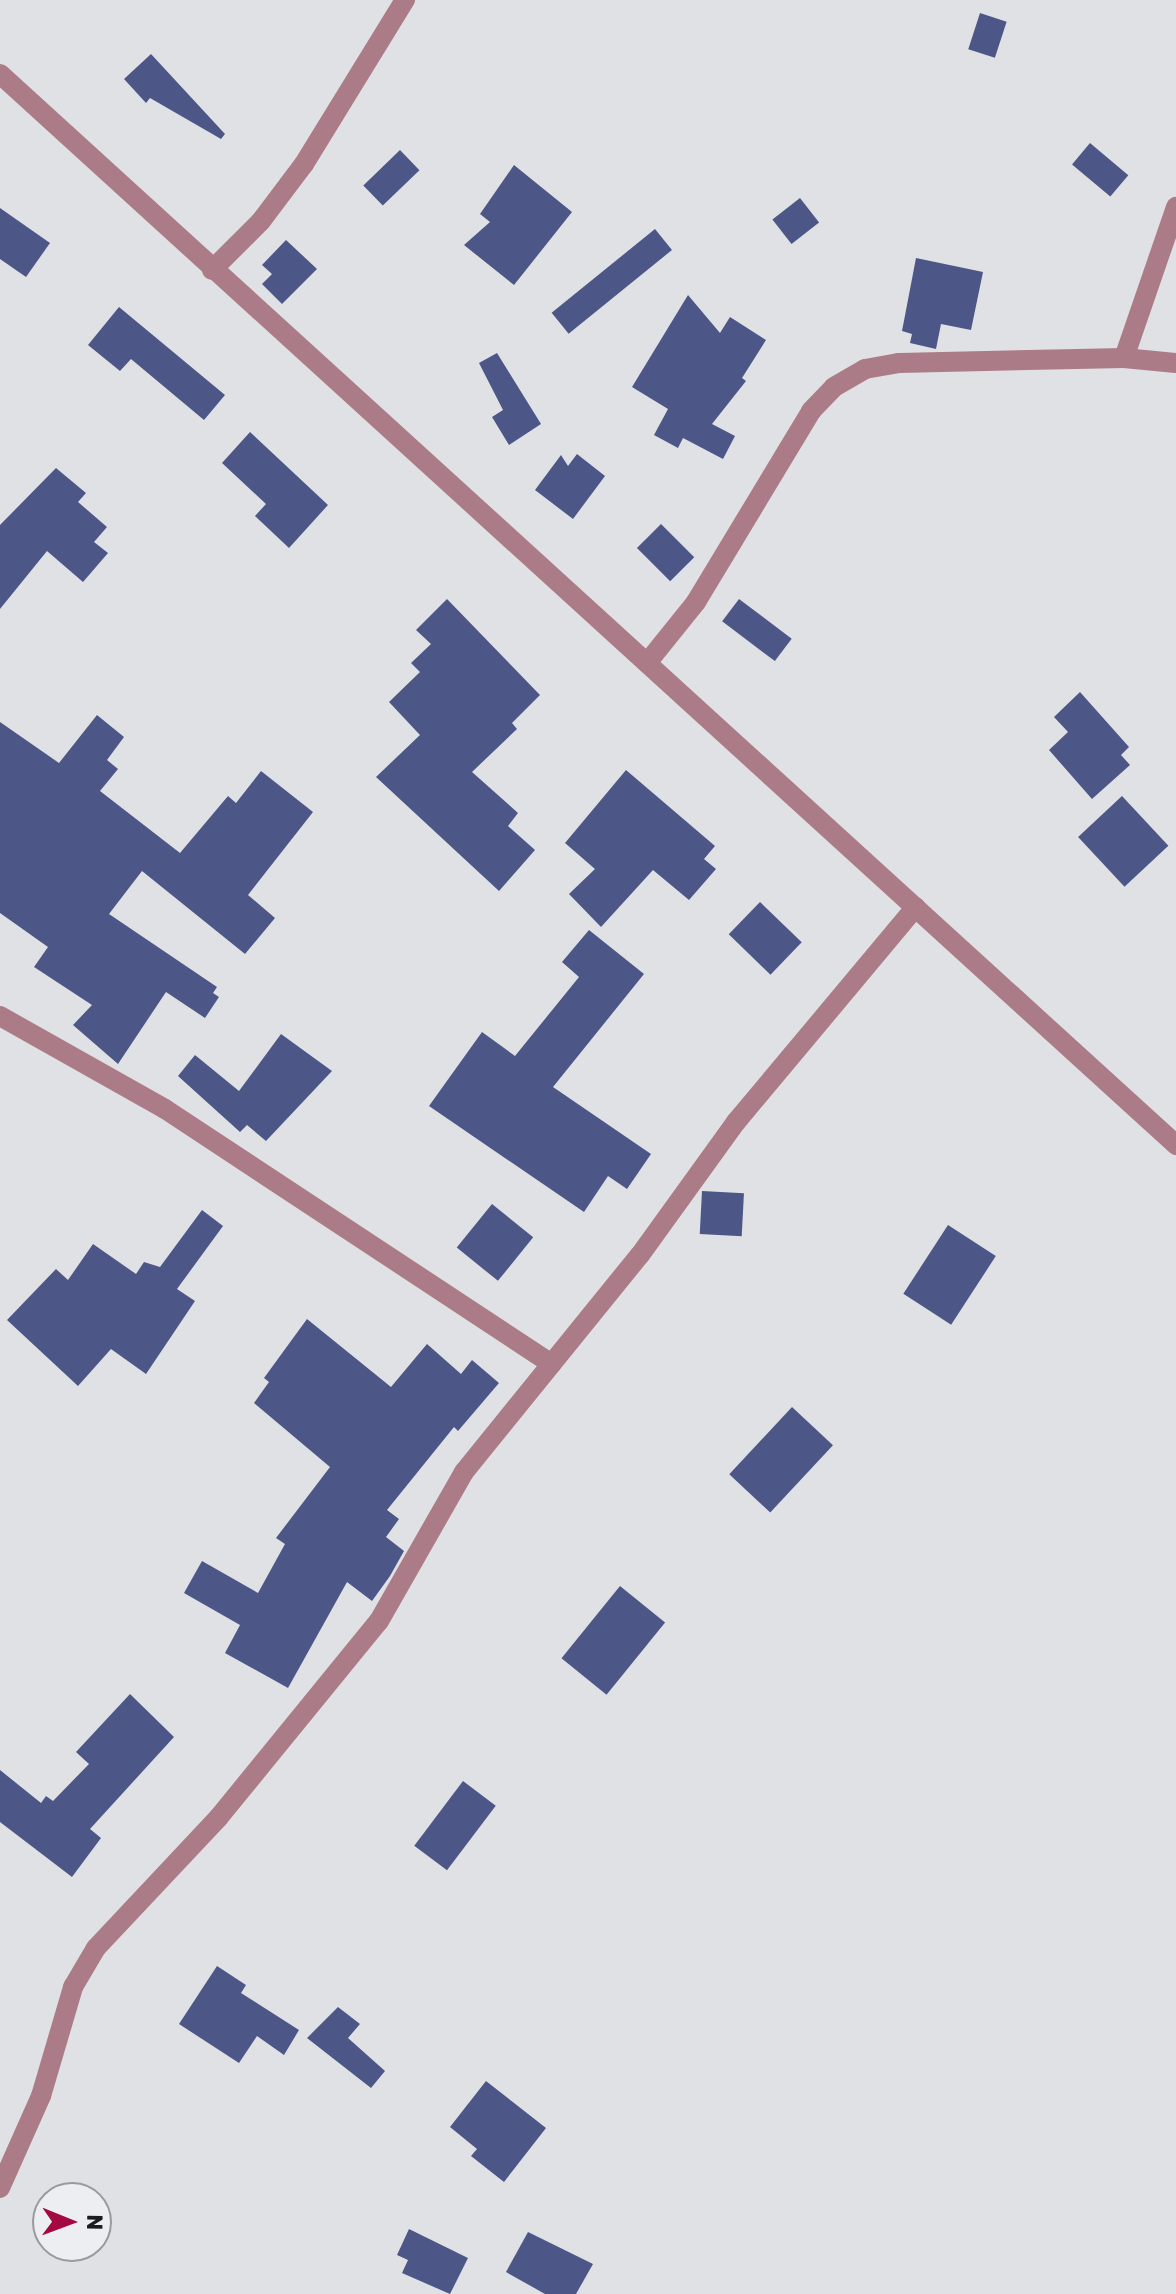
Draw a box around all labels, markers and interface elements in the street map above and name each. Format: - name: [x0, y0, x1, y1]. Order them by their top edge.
- north arrow: [32, 2182, 112, 2262]
- text: N: [81, 2214, 108, 2231]

